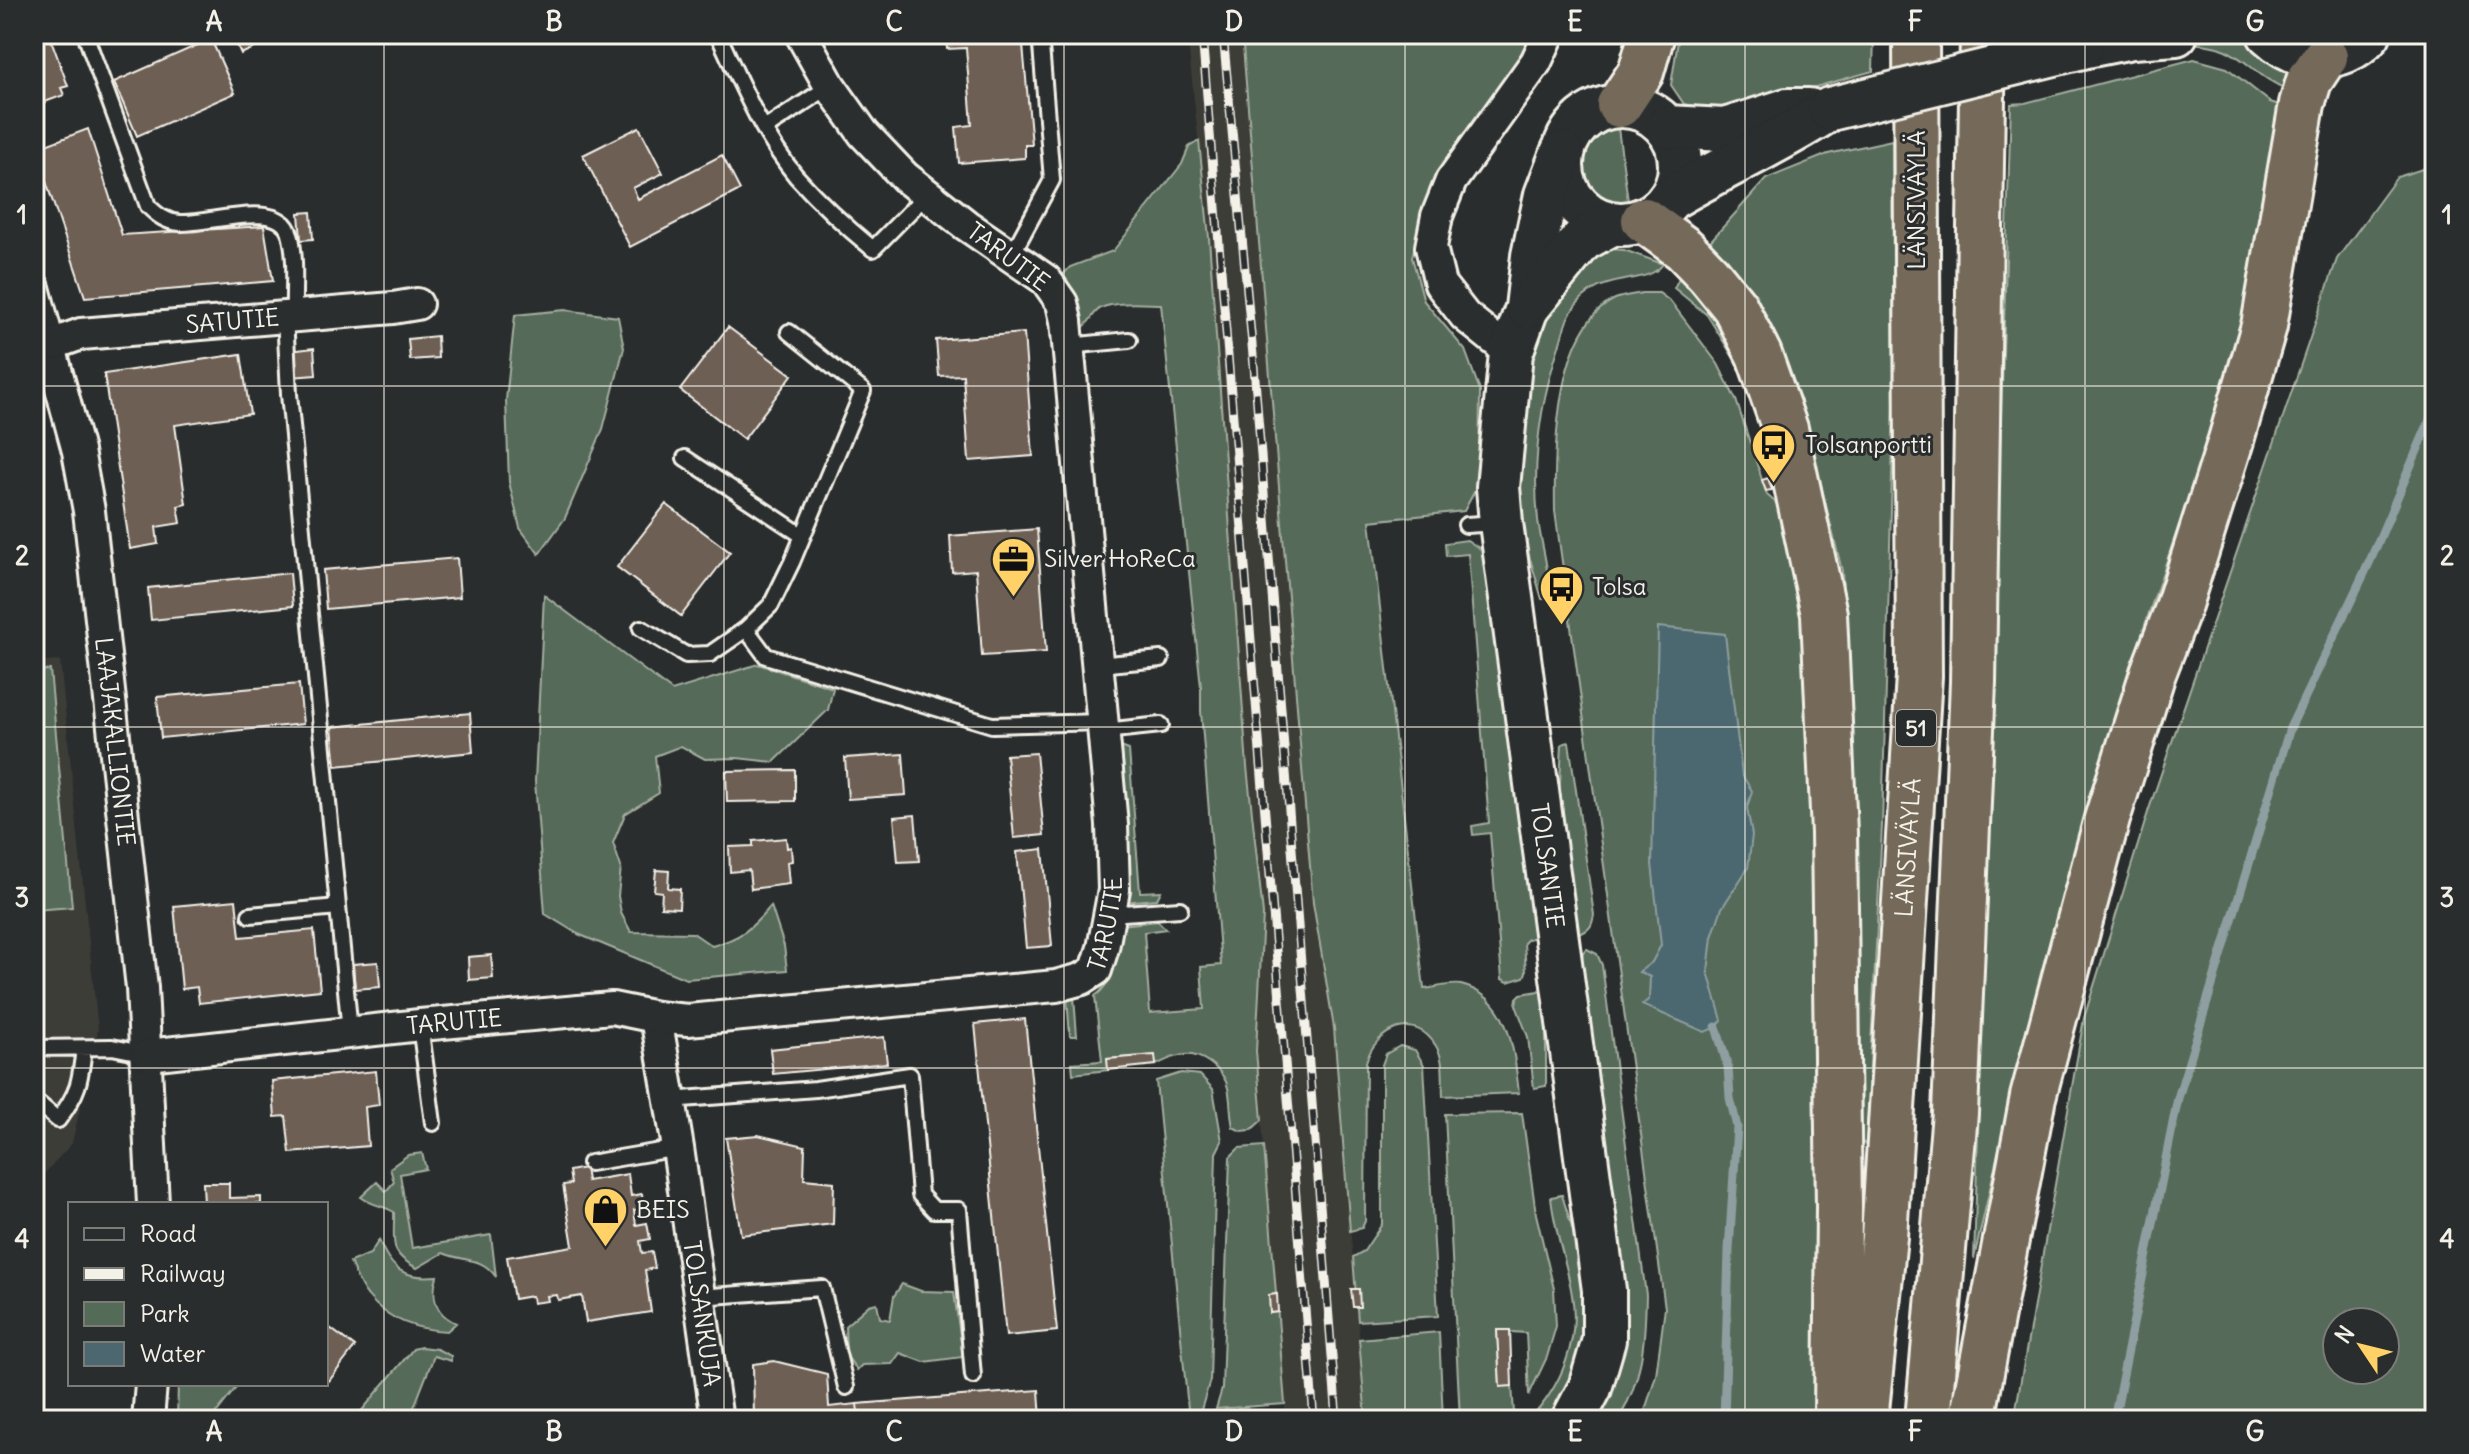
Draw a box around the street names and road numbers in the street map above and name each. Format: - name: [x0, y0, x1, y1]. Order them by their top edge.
- street label: LÄNSIVÄYLÄ: [1901, 130, 1931, 270]
- street label: TARUTIE: [961, 215, 1056, 297]
- street label: SATUTIE: [184, 302, 280, 339]
- street label: LAAJAKALLIONTIE: [89, 636, 142, 848]
- road number: 51: [1896, 710, 1936, 746]
- street label: LÄNSIVÄYLÄ: [1888, 777, 1927, 918]
- street label: TOLSANTIE: [1525, 801, 1571, 930]
- street label: TARUTIE: [1081, 876, 1128, 975]
- street label: TARUTIE: [405, 1002, 503, 1040]
- street label: TOLSANKUJA: [677, 1238, 728, 1388]

